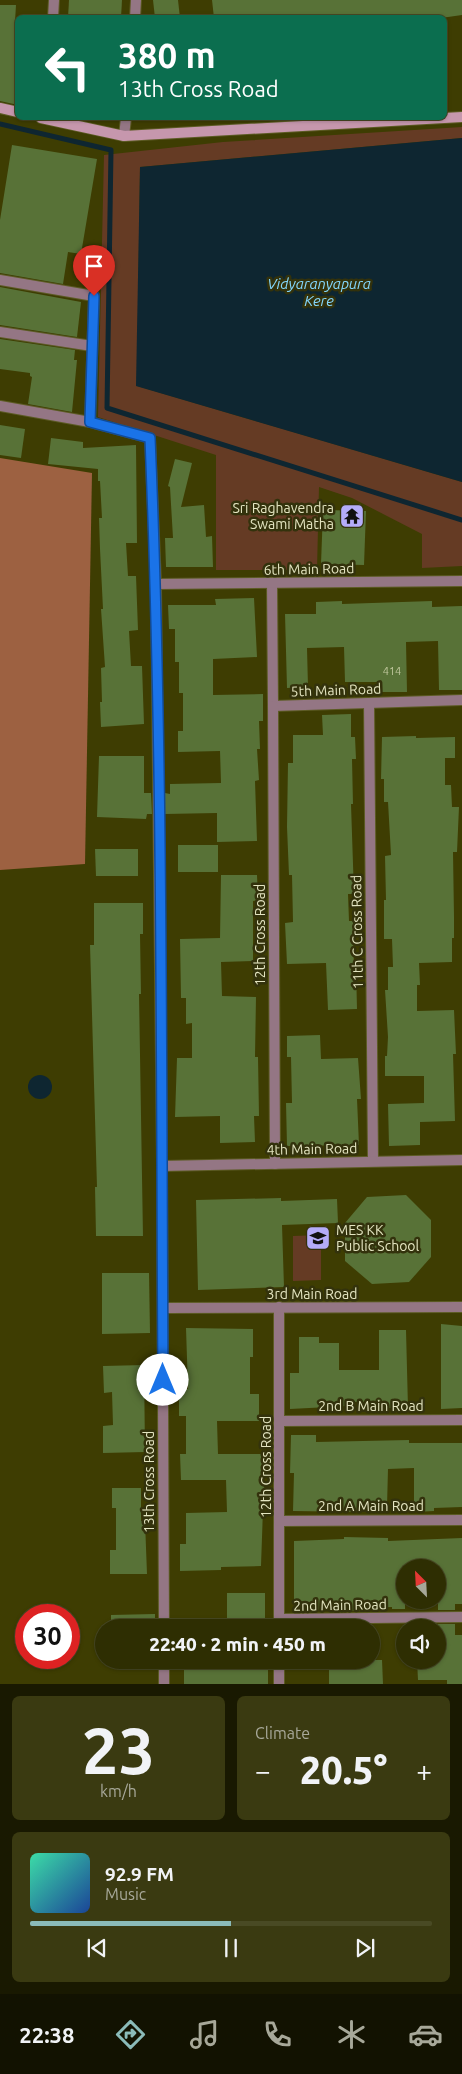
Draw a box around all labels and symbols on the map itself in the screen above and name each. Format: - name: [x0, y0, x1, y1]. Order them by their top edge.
- pin: [73, 245, 115, 296]
- water label: Vidyaranyapura Kere: [267, 275, 371, 309]
- place label: Sri Raghavendra Swami Matha: [232, 500, 334, 532]
- temple icon: Sri Raghavendra Swami Matha: [339, 503, 365, 529]
- street label: 6th Main Road: [263, 560, 355, 578]
- house number: 414: [383, 665, 401, 677]
- street label: 5th Main Road: [290, 680, 382, 700]
- street label: 11th C Cross Road: [348, 875, 366, 989]
- street label: 12th Cross Road: [252, 884, 268, 986]
- street label: 4th Main Road: [266, 1140, 358, 1158]
- place label: MES KK Public School: [336, 1222, 420, 1254]
- school or university icon: MES KK Public School: [305, 1225, 331, 1251]
- street label: 3rd Main Road: [267, 1286, 357, 1302]
- position arrow: [136, 1353, 188, 1405]
- street label: 2nd B Main Road: [318, 1398, 424, 1414]
- street label: 12th Cross Road: [258, 1416, 274, 1518]
- street label: 13th Cross Road: [141, 1431, 157, 1533]
- street label: 2nd A Main Road: [318, 1498, 424, 1514]
- north arrow: [396, 1559, 446, 1609]
- street label: 2nd Main Road: [293, 1596, 387, 1614]
- speed limit sign: 30: [15, 1604, 80, 1669]

